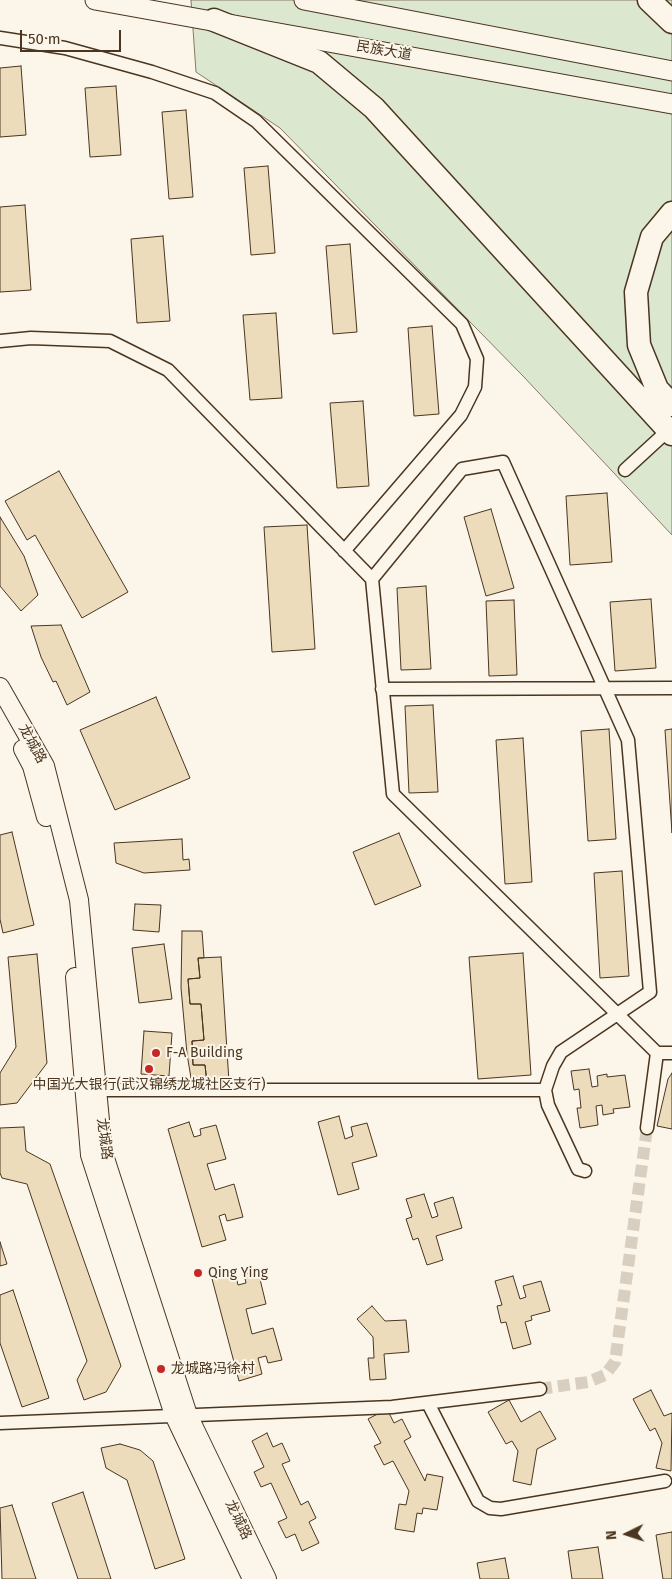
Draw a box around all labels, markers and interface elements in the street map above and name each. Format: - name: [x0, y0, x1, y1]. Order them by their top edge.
- scale bar: [22, 20, 124, 52]
- text: 50 m: [28, 30, 61, 48]
- street label: 民族大道: [355, 38, 413, 64]
- street label: 龙城路: [14, 722, 50, 766]
- place label: F-A Building: [166, 1045, 242, 1061]
- marker: F-A Building: [150, 1047, 162, 1059]
- marker: 中国光大银行(武汉锦绣龙城社区支行): [143, 1063, 155, 1075]
- place label: 中国光大银行(武汉锦绣龙城社区支行): [32, 1077, 266, 1093]
- street label: 龙城路: [93, 1117, 115, 1161]
- place label: Qing Ying: [208, 1265, 268, 1281]
- marker: Qing Ying: [192, 1267, 204, 1279]
- place label: 龙城路冯徐村: [171, 1361, 255, 1377]
- marker: 龙城路冯徐村: [155, 1363, 167, 1375]
- street label: 龙城路: [221, 1497, 255, 1543]
- north arrow: [602, 1509, 652, 1559]
- text: N: [603, 1530, 620, 1540]

